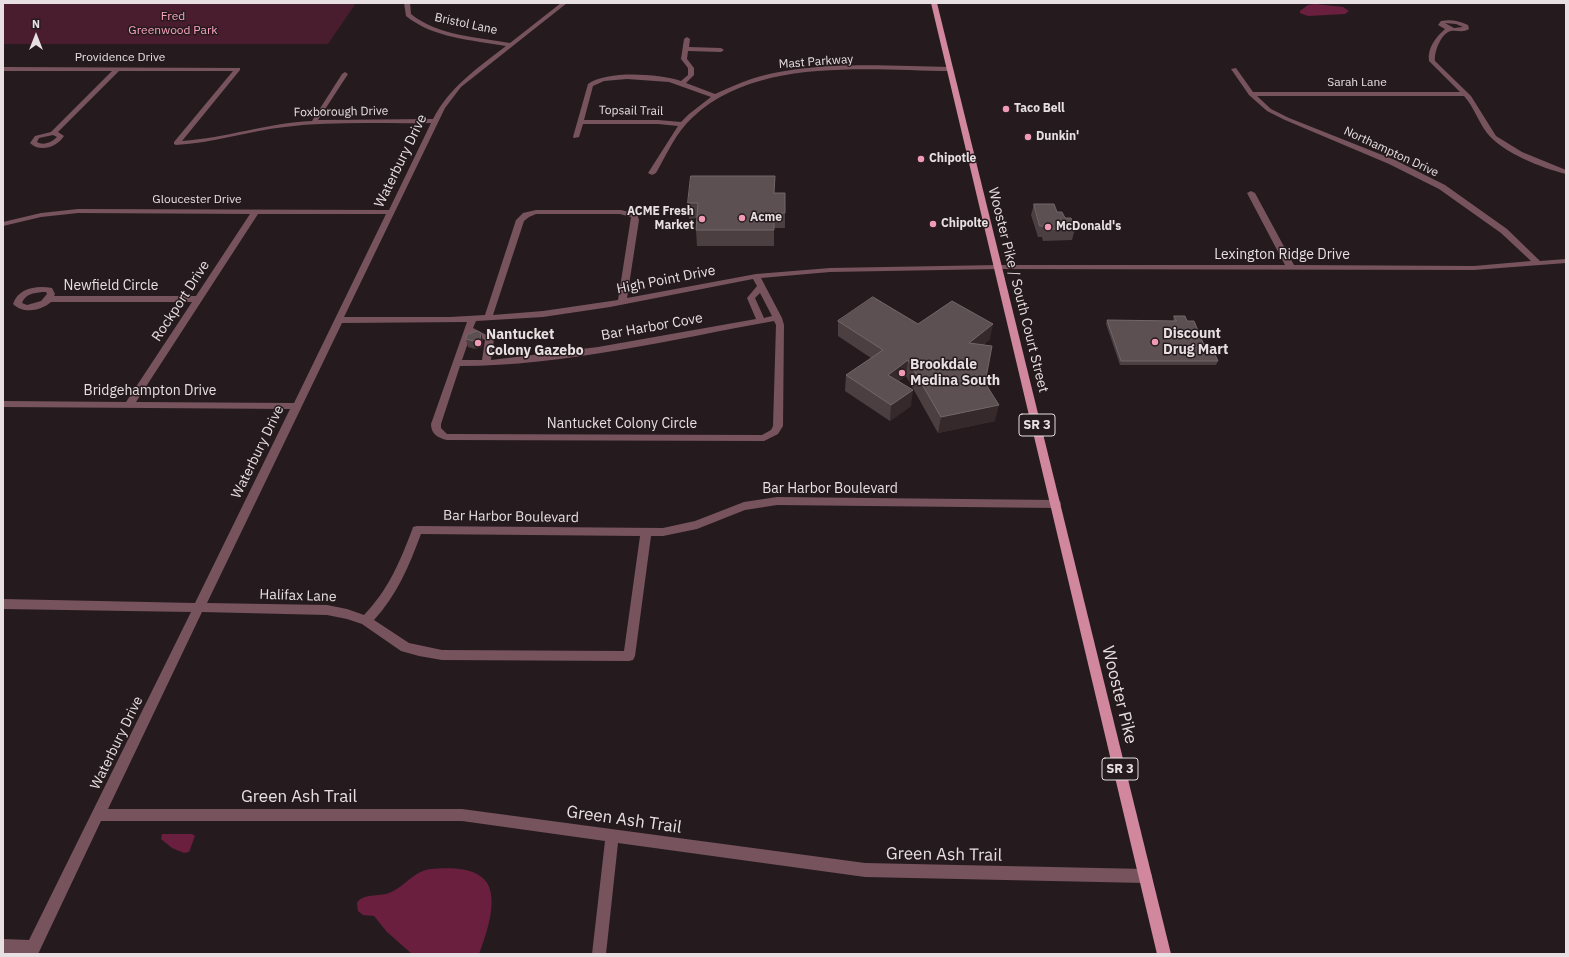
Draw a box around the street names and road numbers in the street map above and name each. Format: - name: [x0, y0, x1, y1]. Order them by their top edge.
- street label: Bristol Lane: [433, 10, 499, 38]
- street label: Providence Drive: [75, 51, 165, 65]
- street label: Mast Parkway: [778, 52, 854, 72]
- street label: Sarah Lane: [1327, 76, 1387, 90]
- street label: Topsail Trail: [599, 103, 663, 119]
- street label: Foxborough Drive: [294, 104, 388, 120]
- street label: Waterbury Drive: [371, 112, 431, 210]
- street label: Northampton Drive: [1341, 124, 1441, 180]
- street label: Wooster Pike / South Court Street: [984, 186, 1052, 394]
- street label: Gloucester Drive: [152, 193, 242, 207]
- street label: Lexington Ridge Drive: [1214, 247, 1350, 263]
- street label: Rockport Drive: [149, 257, 213, 345]
- street label: High Point Drive: [615, 262, 717, 298]
- street label: Newfield Circle: [64, 278, 158, 294]
- street label: Bar Harbor Cove: [600, 310, 704, 344]
- street label: Bridgehampton Drive: [83, 383, 217, 399]
- street label: Waterbury Drive: [228, 403, 288, 501]
- road number: SR 3: [1019, 414, 1055, 436]
- street label: Nantucket Colony Circle: [547, 416, 697, 432]
- street label: Bar Harbor Boulevard: [762, 481, 898, 497]
- street label: Bar Harbor Boulevard: [443, 507, 579, 527]
- street label: Halifax Lane: [259, 586, 337, 606]
- street label: Wooster Pike: [1097, 644, 1141, 746]
- street label: Waterbury Drive: [87, 694, 147, 792]
- road number: SR 3: [1102, 758, 1138, 780]
- street label: Green Ash Trail: [241, 787, 357, 807]
- street label: Green Ash Trail: [565, 802, 683, 838]
- street label: Green Ash Trail: [886, 844, 1002, 866]

